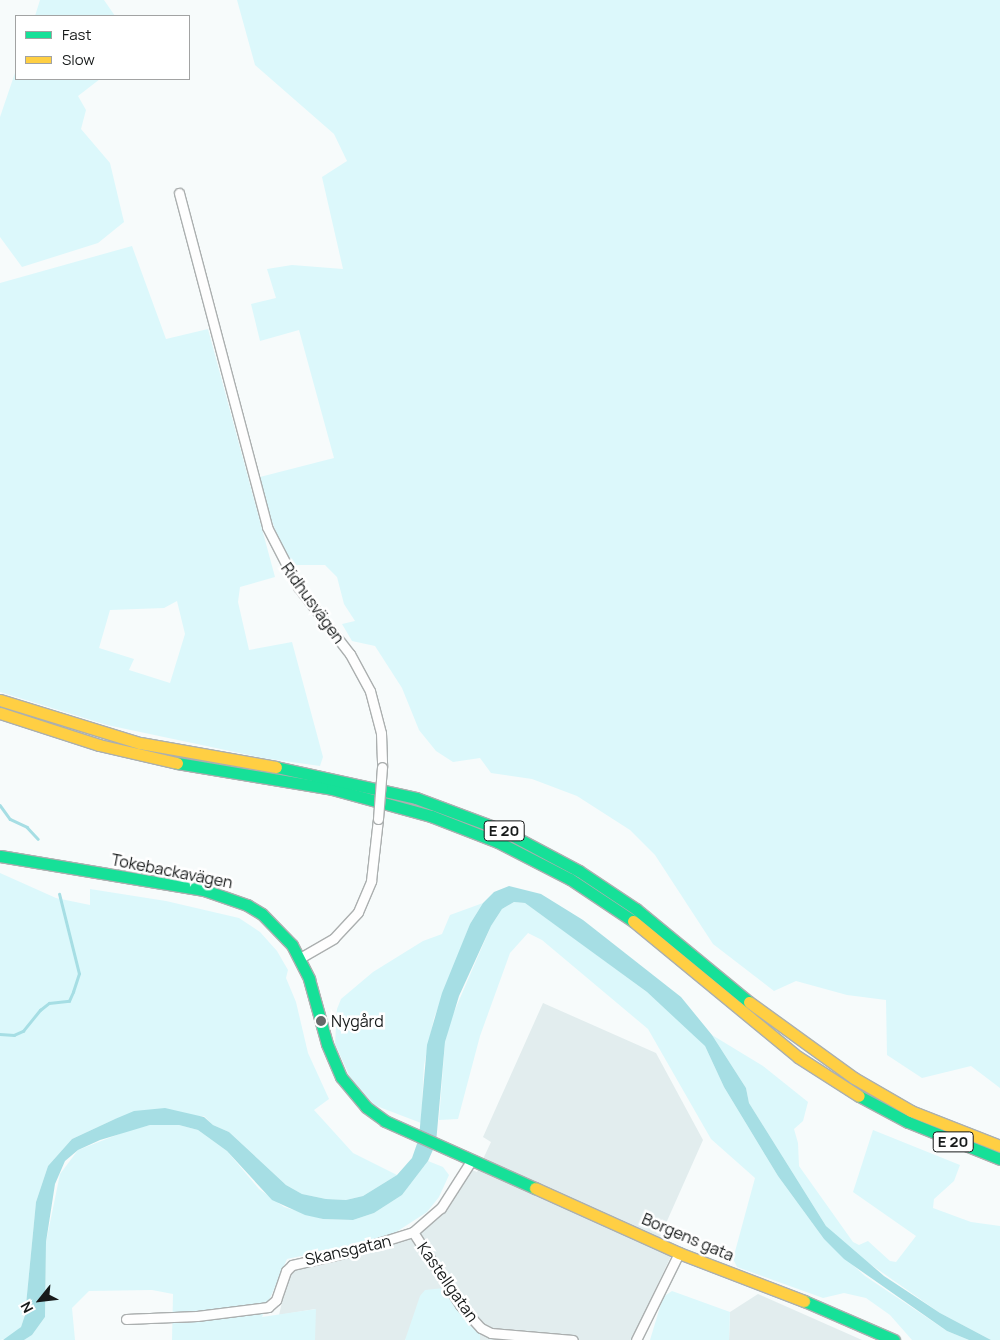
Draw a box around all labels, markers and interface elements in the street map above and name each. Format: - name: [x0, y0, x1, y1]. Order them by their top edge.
- legend: [15, 15, 190, 80]
- text: Fast: [62, 24, 91, 45]
- text: Slow: [62, 49, 95, 70]
- street label: Ridhusvägen: [277, 559, 349, 647]
- road number: E 20: [483, 818, 525, 844]
- street label: Tokebackavägen: [110, 850, 234, 892]
- place label: Nygård: [331, 1011, 384, 1031]
- marker: Nygård: [315, 1015, 327, 1027]
- road number: E 20: [932, 1130, 974, 1154]
- street label: Borgens gata: [639, 1209, 737, 1265]
- street label: Skansgatan: [303, 1231, 393, 1269]
- street label: Kastellgatan: [414, 1238, 482, 1326]
- north arrow: [15, 1275, 65, 1325]
- text: N: [16, 1299, 37, 1317]

